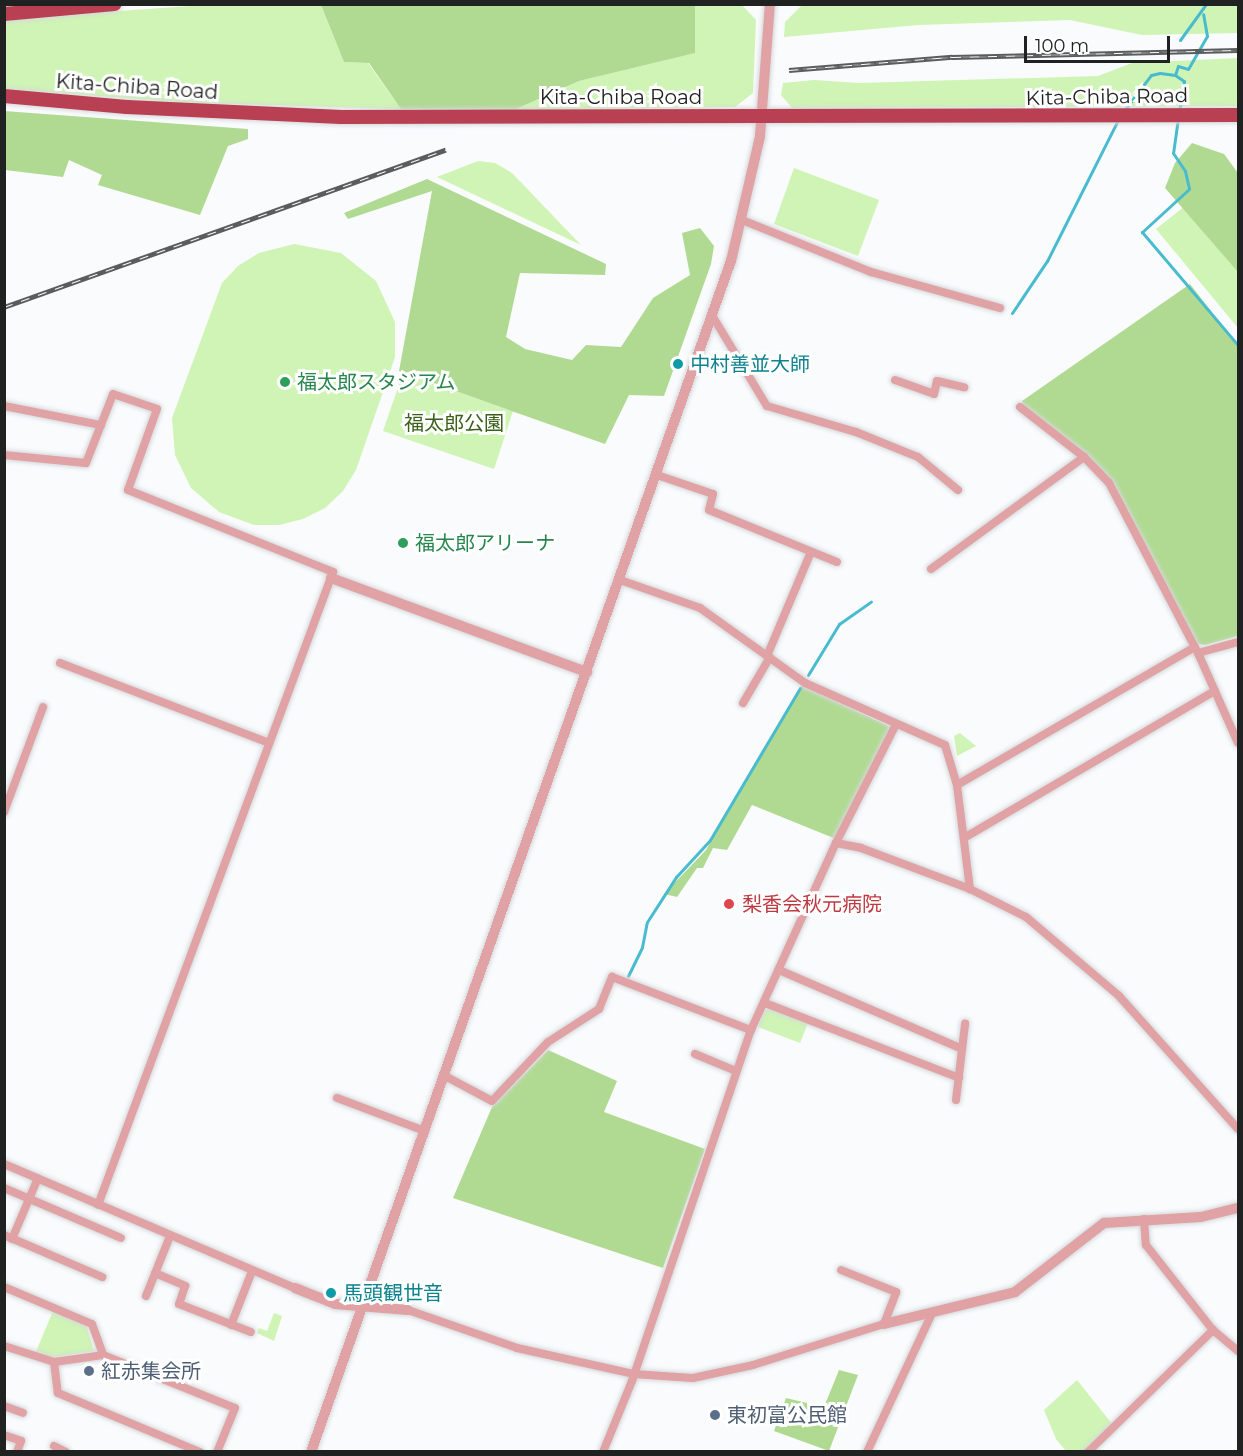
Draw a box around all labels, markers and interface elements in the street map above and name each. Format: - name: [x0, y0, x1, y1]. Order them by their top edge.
- scale bar: [1027, 24, 1172, 62]
- text: 100 m: [1035, 35, 1089, 57]
- street label: Kita-Chiba Road: [55, 69, 219, 105]
- street label: Kita-Chiba Road: [1025, 84, 1189, 110]
- street label: Kita-Chiba Road: [540, 85, 702, 109]
- place label: 中村善並大師: [690, 352, 810, 376]
- marker: 中村善並大師: [671, 357, 685, 371]
- place label: 福太郎スタジアム: [297, 370, 457, 394]
- marker: 福太郎スタジアム: [278, 375, 292, 389]
- park label: 福太郎公園: [404, 411, 504, 435]
- place label: 福太郎アリーナ: [415, 531, 555, 555]
- marker: 福太郎アリーナ: [396, 536, 410, 550]
- place label: 梨香会秋元病院: [742, 892, 882, 916]
- marker: 梨香会秋元病院: [720, 895, 738, 913]
- place label: 馬頭観世音: [343, 1281, 443, 1305]
- marker: 馬頭観世音: [324, 1286, 338, 1300]
- place label: 紅赤集会所: [101, 1359, 201, 1383]
- marker: 紅赤集会所: [82, 1364, 96, 1378]
- place label: 東初富公民館: [727, 1403, 847, 1427]
- marker: 東初富公民館: [708, 1408, 722, 1422]

